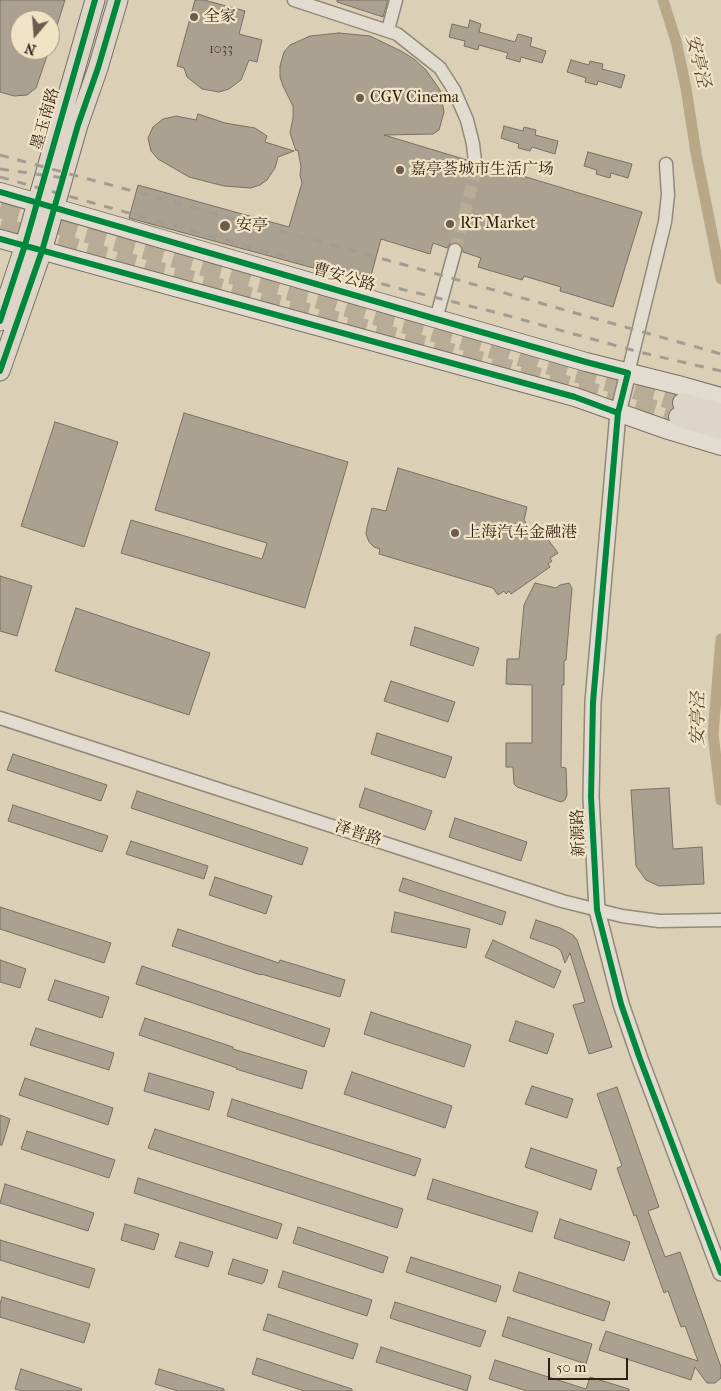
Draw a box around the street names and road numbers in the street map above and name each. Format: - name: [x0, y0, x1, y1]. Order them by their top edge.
- street label: 墨玉南路: [28, 86, 64, 152]
- street label: 曹安公路: [311, 260, 377, 296]
- street label: 新源路: [569, 809, 589, 857]
- street label: 泽普路: [332, 817, 384, 851]

